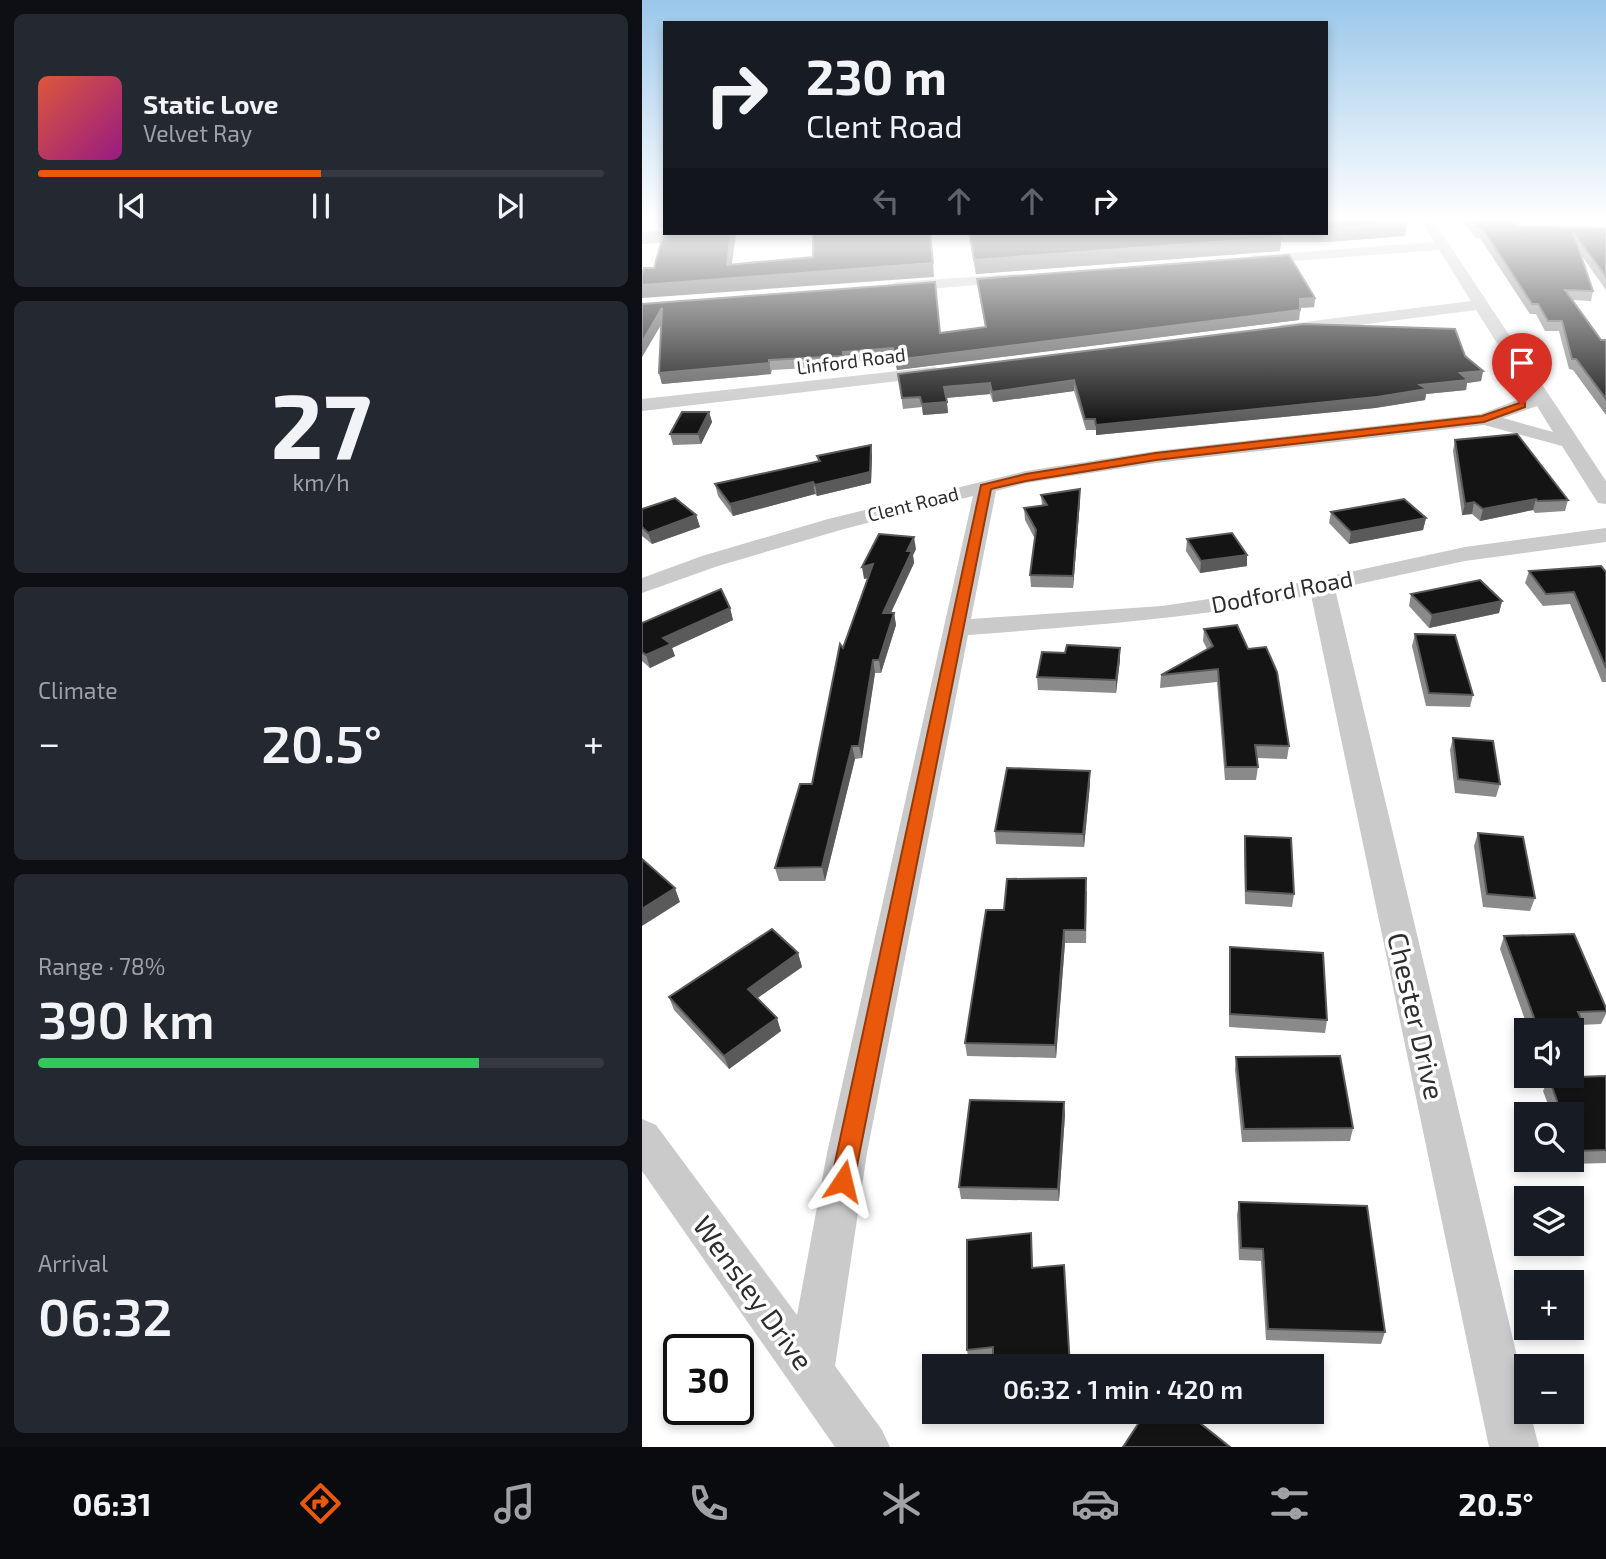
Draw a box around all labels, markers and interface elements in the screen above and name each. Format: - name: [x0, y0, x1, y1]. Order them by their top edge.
- text: 230 m: [806, 46, 947, 105]
- icon: right: [691, 49, 782, 140]
- text: Static Love: [143, 88, 279, 119]
- text: Clent Road: [806, 106, 963, 144]
- text: Velvet Ray: [143, 119, 252, 147]
- icon: left: [867, 182, 905, 220]
- icon: ahead: [940, 182, 978, 220]
- icon: ahead: [1013, 182, 1051, 220]
- icon: right: [1086, 182, 1124, 220]
- icon: previous: [113, 187, 151, 225]
- icon: pause: [302, 187, 340, 225]
- icon: next: [491, 187, 529, 225]
- pin: [1492, 333, 1552, 405]
- street label: Linford Road: [795, 342, 907, 379]
- icon: arrive: [1503, 344, 1541, 382]
- text: 27: [271, 368, 371, 477]
- text: km/h: [292, 468, 350, 496]
- street label: Clent Road: [865, 481, 961, 526]
- street label: Dodford Road: [1209, 564, 1355, 618]
- text: Climate: [38, 676, 118, 704]
- text: 20.5°: [261, 711, 382, 773]
- text: −: [38, 719, 60, 765]
- text: +: [583, 719, 604, 765]
- street label: Chester Drive: [1381, 929, 1453, 1103]
- text: Range · 78%: [38, 952, 165, 980]
- text: 390 km: [38, 987, 215, 1049]
- map controls: [1514, 1018, 1584, 1424]
- button: sound: [1514, 1018, 1584, 1088]
- button: search: [1514, 1102, 1584, 1172]
- position arrow: [806, 1144, 880, 1218]
- button: layers: [1514, 1186, 1584, 1256]
- street label: Wensley Drive: [687, 1209, 821, 1376]
- text: Arrival: [38, 1249, 108, 1277]
- button: +: [1514, 1270, 1584, 1340]
- text: 06:32: [38, 1284, 172, 1346]
- speed limit sign: 30: [663, 1334, 754, 1425]
- button: −: [1514, 1354, 1584, 1424]
- text: 06:32 · 1 min · 420 m: [1003, 1373, 1243, 1404]
- icon: directions: [296, 1479, 345, 1528]
- icon: music: [490, 1479, 539, 1528]
- icon: phone: [684, 1479, 733, 1528]
- icon: climate: [877, 1479, 926, 1528]
- icon: car: [1071, 1479, 1120, 1528]
- icon: filters: [1265, 1479, 1314, 1528]
- text: 06:31: [72, 1484, 152, 1522]
- text: 20.5°: [1458, 1484, 1534, 1522]

